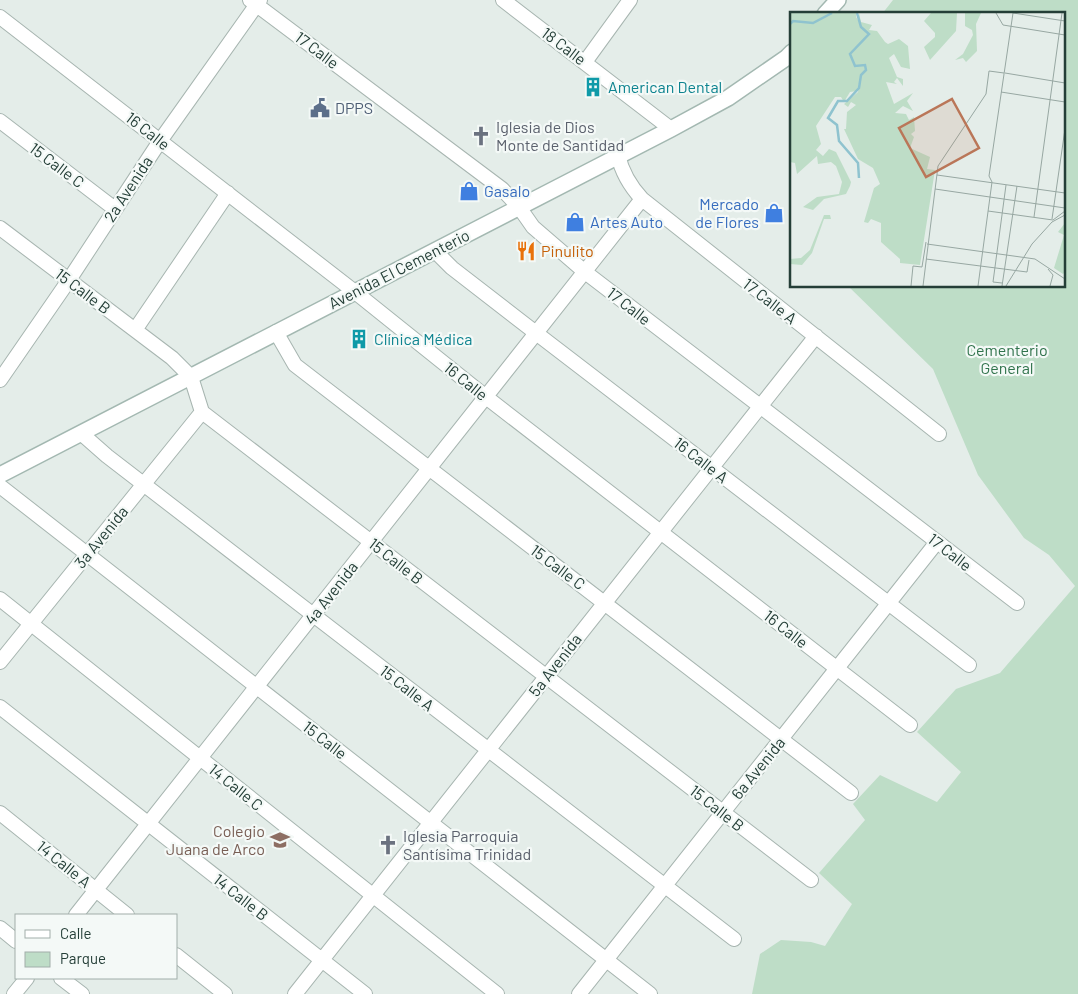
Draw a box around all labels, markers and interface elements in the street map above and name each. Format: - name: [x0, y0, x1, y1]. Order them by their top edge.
- inset map: [790, 12, 1066, 288]
- street label: 18 Calle: [538, 23, 590, 68]
- street label: 17 Calle: [292, 27, 343, 72]
- building icon: American Dental: [582, 76, 604, 98]
- place label: American Dental: [608, 77, 722, 96]
- public building icon: DPPS: [309, 97, 331, 119]
- place label: DPPS: [335, 98, 373, 117]
- street label: 16 Calle: [122, 108, 174, 154]
- place label: Iglesia de Dios Monte de Santidad: [496, 117, 624, 154]
- church icon: Iglesia de Dios Monte de Santidad: [470, 125, 492, 147]
- street label: 15 Calle C: [26, 138, 88, 191]
- street label: 2a Avenida: [99, 152, 156, 225]
- shop icon: Gasalo: [458, 180, 480, 202]
- place label: Gasalo: [484, 181, 530, 200]
- place label: Mercado de Flores: [695, 194, 759, 231]
- shop icon: Mercado de Flores: [763, 202, 785, 224]
- shop icon: Artes Auto: [564, 211, 586, 233]
- place label: Artes Auto: [590, 212, 663, 231]
- street label: Avenida El Cementerio: [325, 225, 472, 312]
- restaurant icon: Pinulito: [515, 240, 537, 262]
- place label: Pinulito: [541, 241, 594, 260]
- street label: 15 Calle B: [52, 264, 115, 317]
- street label: 17 Calle A: [740, 274, 801, 328]
- street label: 17 Calle: [604, 283, 655, 328]
- building icon: Clínica Médica: [348, 328, 370, 350]
- place label: Clínica Médica: [374, 329, 472, 348]
- park label: Cementerio General: [966, 340, 1048, 377]
- street label: 16 Calle: [441, 357, 492, 404]
- street label: 16 Calle A: [670, 433, 732, 487]
- street label: 3a Avenida: [70, 502, 131, 572]
- street label: 17 Calle: [925, 529, 976, 574]
- street label: 15 Calle B: [365, 533, 427, 588]
- street label: 15 Calle C: [527, 540, 589, 593]
- street label: 4a Avenida: [300, 557, 361, 628]
- street label: 16 Calle: [760, 606, 812, 652]
- street label: 5a Avenida: [524, 630, 585, 700]
- street label: 15 Calle A: [376, 661, 438, 715]
- street label: 15 Calle: [299, 717, 351, 763]
- street label: 6a Avenida: [727, 733, 788, 803]
- street label: 14 Calle C: [205, 759, 267, 814]
- street label: 15 Calle B: [686, 780, 748, 835]
- place label: Colegio Juana de Arco: [166, 821, 265, 858]
- place label: Iglesia Parroquia Santísima Trinidad: [403, 826, 531, 863]
- school or university icon: Colegio Juana de Arco: [269, 829, 291, 851]
- church icon: Iglesia Parroquia Santísima Trinidad: [377, 834, 399, 856]
- street label: 14 Calle A: [33, 836, 95, 891]
- street label: 14 Calle B: [210, 869, 273, 924]
- legend: [15, 914, 178, 979]
- text: Calle: [60, 924, 92, 942]
- text: Parque: [60, 949, 106, 967]

